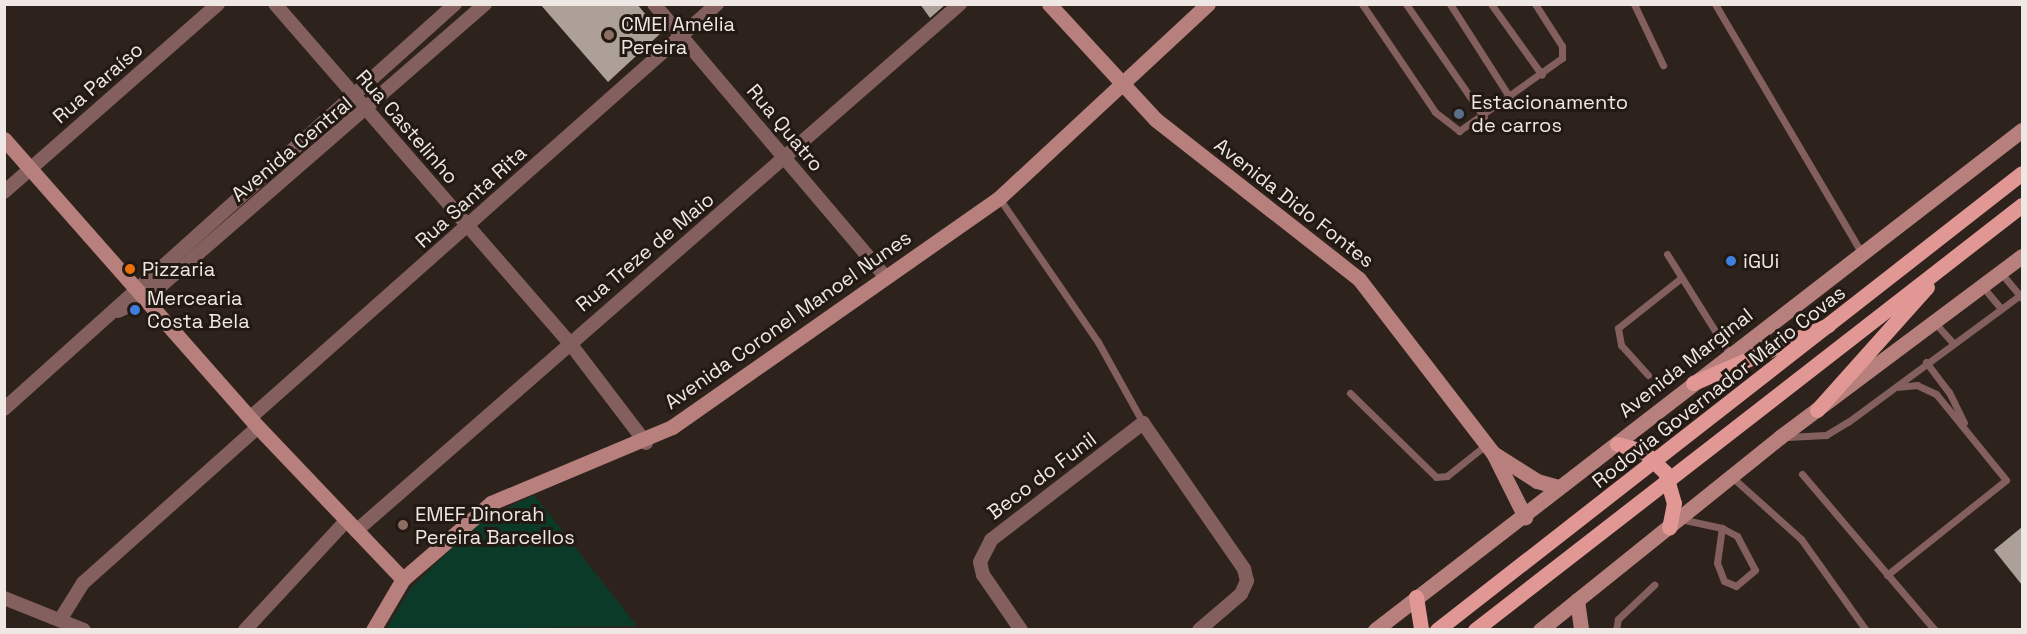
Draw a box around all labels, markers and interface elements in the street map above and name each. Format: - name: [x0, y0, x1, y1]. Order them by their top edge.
- place label: CMEI Amélia Pereira: [621, 12, 735, 59]
- marker: CMEI Amélia Pereira: [602, 28, 616, 42]
- street label: Rua Paraíso: [48, 37, 148, 129]
- street label: Rua Castelinho: [351, 65, 463, 189]
- street label: Rua Quatro: [742, 79, 828, 177]
- place label: Estacionamento de carros: [1471, 90, 1628, 137]
- street label: Avenida Central: [227, 91, 357, 207]
- marker: Estacionamento de carros: [1452, 107, 1466, 121]
- street label: Avenida Dido Fontes: [1209, 133, 1379, 273]
- street label: Rua Santa Rita: [411, 141, 531, 253]
- street label: Rua Treze de Maio: [571, 187, 719, 317]
- street label: Avenida Coronel Manoel Nunes: [660, 225, 916, 415]
- place label: iGUi: [1743, 249, 1779, 273]
- marker: iGUi: [1724, 254, 1738, 268]
- place label: Pizzaria: [142, 257, 215, 281]
- marker: Pizzaria: [123, 262, 137, 276]
- street label: Rodovia Governador Mário Covas: [1588, 281, 1850, 493]
- place label: Mercearia Costa Bela: [147, 286, 250, 333]
- marker: Mercearia Costa Bela: [128, 303, 142, 317]
- street label: Avenida Marginal: [1614, 303, 1758, 423]
- street label: Beco do Funil: [983, 427, 1101, 525]
- place label: EMEF Dinorah Pereira Barcellos: [415, 502, 575, 549]
- marker: EMEF Dinorah Pereira Barcellos: [396, 518, 410, 532]

